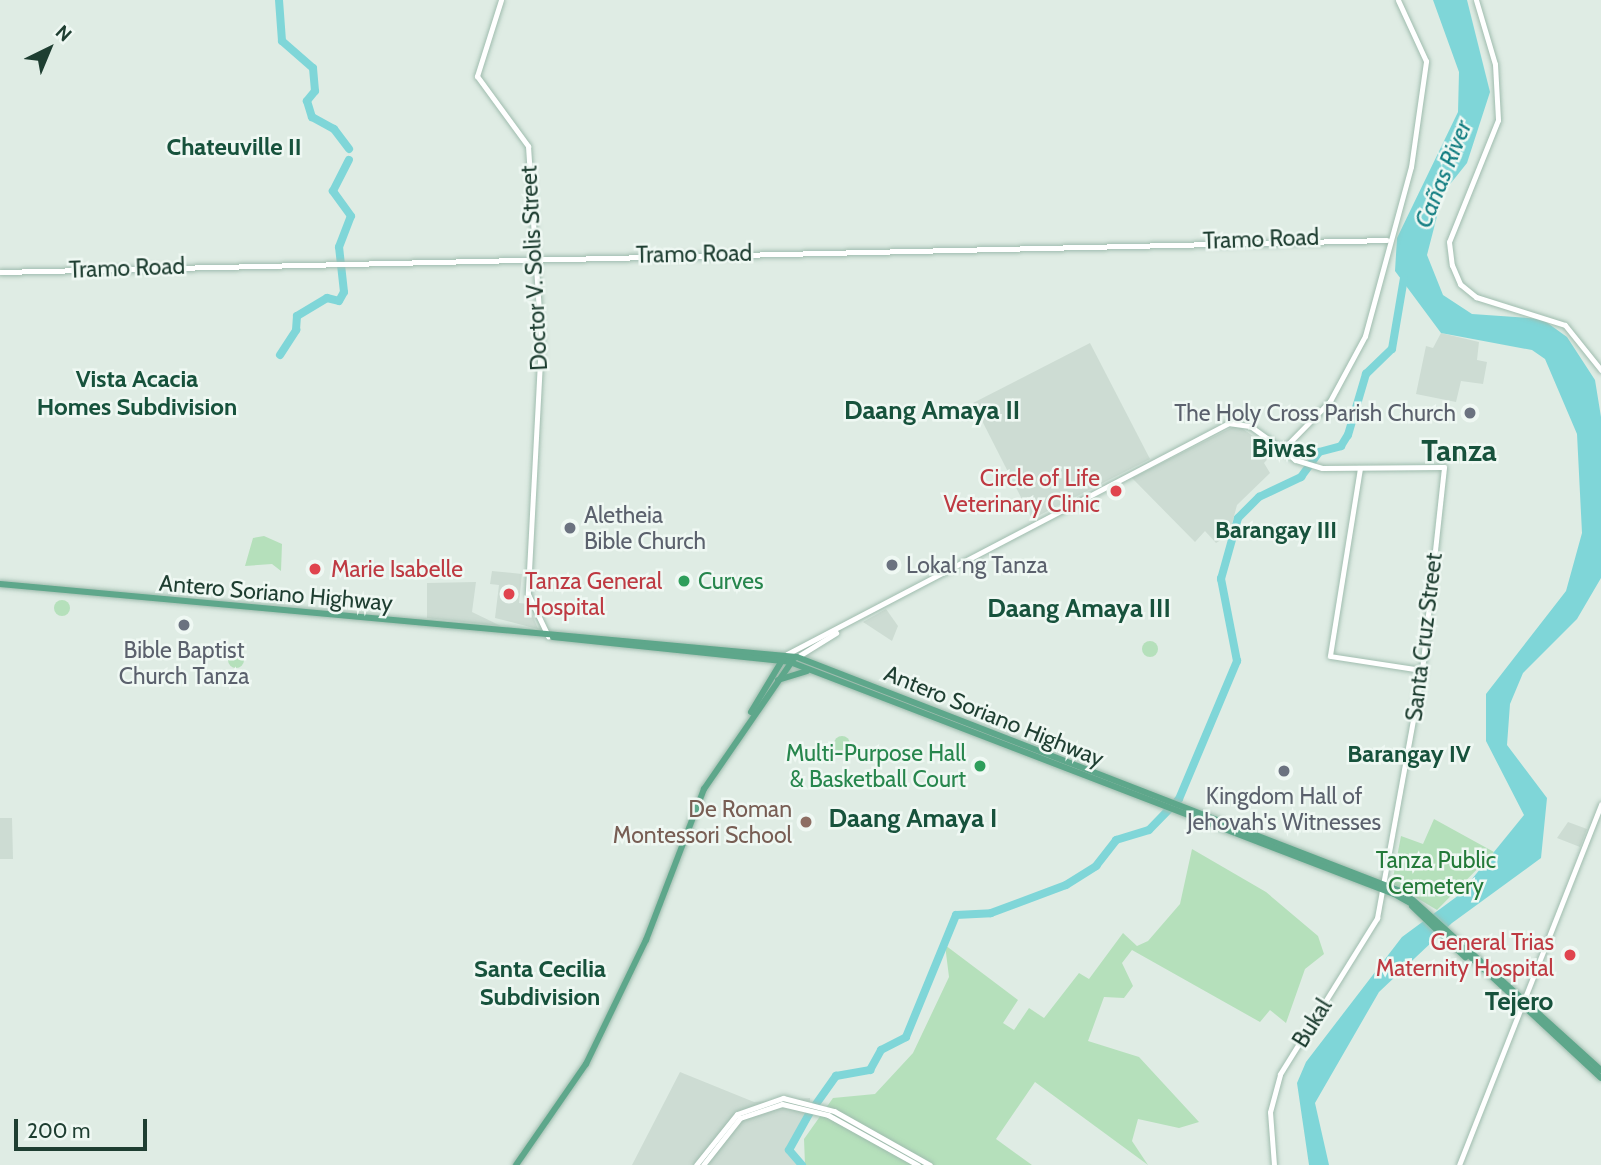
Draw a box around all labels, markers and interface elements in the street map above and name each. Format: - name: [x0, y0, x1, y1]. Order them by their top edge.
- north arrow: [14, 14, 84, 84]
- text: N: [51, 20, 76, 46]
- water label: Cañas River: [1408, 116, 1478, 232]
- district label: Chateuville II: [167, 133, 301, 161]
- street label: Doctor V. Solis Street: [515, 165, 553, 371]
- street label: Tramo Road: [1202, 223, 1320, 255]
- street label: Tramo Road: [636, 239, 752, 269]
- street label: Tramo Road: [68, 252, 186, 284]
- district label: Vista Acacia Homes Subdivision: [37, 365, 237, 421]
- district label: Daang Amaya II: [844, 395, 1020, 427]
- place label: The Holy Cross Parish Church: [1174, 399, 1456, 427]
- marker: The Holy Cross Parish Church: [1462, 405, 1478, 421]
- district label: Biwas: [1251, 433, 1317, 465]
- district label: Tanza: [1421, 433, 1497, 469]
- place label: Circle of Life Veterinary Clinic: [943, 464, 1100, 518]
- marker: Circle of Life Veterinary Clinic: [1106, 481, 1126, 501]
- place label: Aletheia Bible Church: [584, 501, 706, 555]
- district label: Barangay III: [1215, 516, 1337, 544]
- marker: Aletheia Bible Church: [562, 520, 578, 536]
- place label: Lokal ng Tanza: [906, 551, 1048, 579]
- street label: Santa Cruz Street: [1400, 551, 1448, 723]
- place label: Marie Isabelle: [331, 555, 463, 583]
- marker: Lokal ng Tanza: [884, 557, 900, 573]
- marker: Marie Isabelle: [305, 559, 325, 579]
- place label: Tanza General Hospital: [525, 567, 662, 621]
- place label: Curves: [698, 567, 764, 595]
- street label: Antero Soriano Highway: [158, 569, 394, 617]
- marker: Curves: [676, 573, 692, 589]
- marker: Tanza General Hospital: [499, 584, 519, 604]
- district label: Daang Amaya III: [987, 593, 1171, 625]
- marker: Bible Baptist Church Tanza: [176, 617, 192, 633]
- place label: Bible Baptist Church Tanza: [119, 636, 249, 690]
- street label: Antero Soriano Highway: [880, 659, 1108, 773]
- place label: Multi-Purpose Hall & Basketball Court: [786, 739, 966, 793]
- district label: Barangay IV: [1347, 740, 1471, 768]
- marker: Multi-Purpose Hall & Basketball Court: [972, 758, 988, 774]
- marker: Kingdom Hall of Jehovah's Witnesses: [1276, 763, 1292, 779]
- place label: Kingdom Hall of Jehovah's Witnesses: [1187, 782, 1381, 836]
- place label: De Roman Montessori School: [613, 795, 792, 849]
- district label: Daang Amaya I: [829, 803, 997, 835]
- marker: De Roman Montessori School: [798, 814, 814, 830]
- park label: Tanza Public Cemetery: [1376, 846, 1496, 900]
- place label: General Trias Maternity Hospital: [1376, 928, 1554, 982]
- marker: General Trias Maternity Hospital: [1560, 945, 1580, 965]
- district label: Santa Cecilia Subdivision: [474, 955, 606, 1011]
- district label: Tejero: [1485, 986, 1553, 1018]
- street label: Bukal: [1286, 994, 1338, 1052]
- scale bar: [18, 1106, 150, 1150]
- text: 200 m: [27, 1118, 90, 1143]

